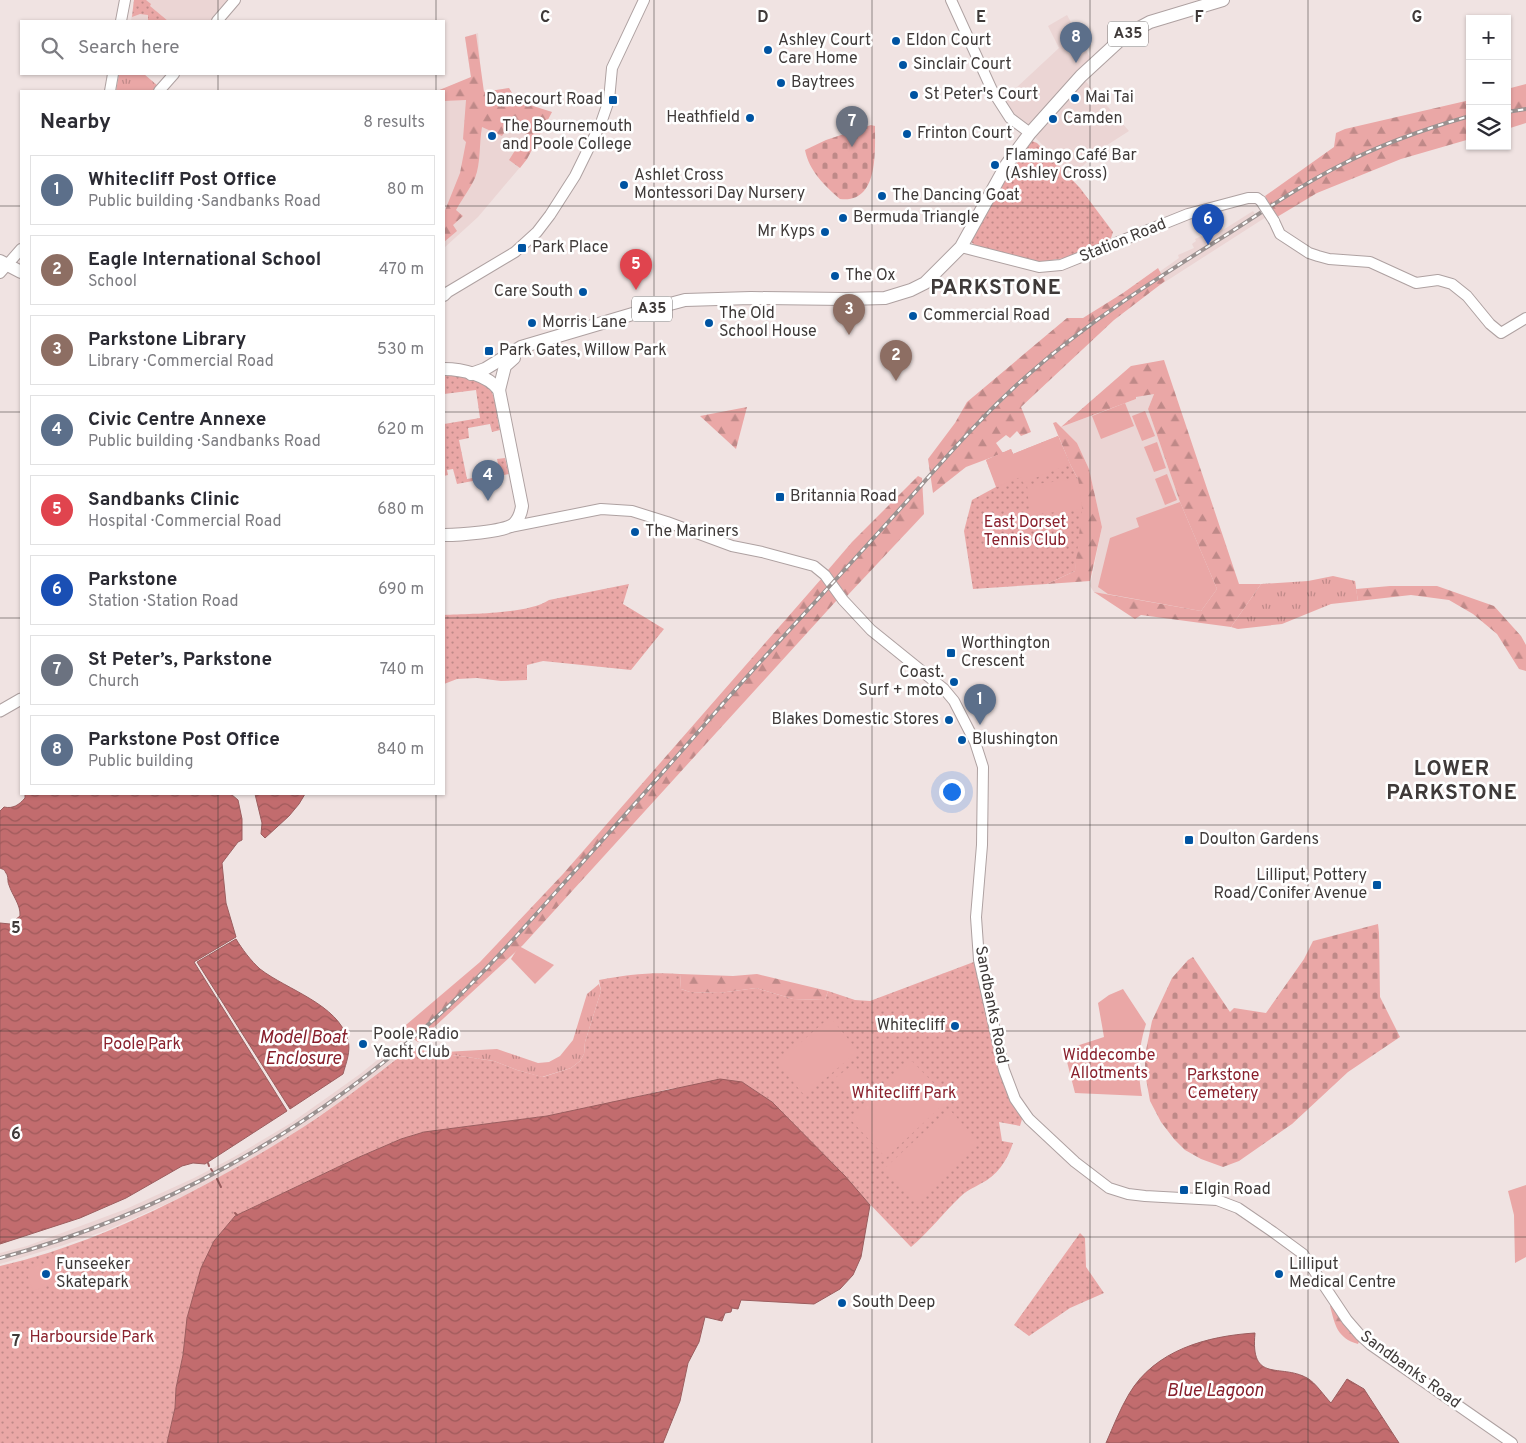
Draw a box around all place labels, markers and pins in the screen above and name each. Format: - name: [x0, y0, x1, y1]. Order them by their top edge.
- pin: 8: [1060, 22, 1092, 63]
- place label: Ashley Court Care Home: [778, 31, 871, 69]
- place label: Eldon Court: [906, 31, 991, 51]
- marker: Eldon Court: [890, 35, 902, 47]
- marker: Ashley Court Care Home: [762, 44, 774, 56]
- place label: Sinclair Court: [913, 55, 1012, 75]
- marker: Sinclair Court: [897, 59, 909, 71]
- place label: Baytrees: [791, 73, 855, 93]
- marker: Baytrees: [775, 77, 787, 89]
- place label: St Peter's Court: [924, 85, 1038, 105]
- place label: Mai Tai: [1085, 88, 1134, 108]
- marker: St Peter's Court: [908, 89, 920, 101]
- place label: Danecourt Road: [486, 90, 603, 110]
- marker: Mai Tai: [1069, 92, 1081, 104]
- marker: Danecourt Road: [607, 94, 619, 106]
- pin: 7: [836, 106, 868, 147]
- place label: Heathfield: [666, 108, 740, 128]
- place label: Camden: [1063, 109, 1123, 129]
- marker: Heathfield: [744, 112, 756, 124]
- marker: Camden: [1047, 113, 1059, 125]
- place label: The Bournemouth and Poole College: [502, 117, 632, 155]
- place label: Frinton Court: [917, 124, 1012, 144]
- marker: Frinton Court: [901, 128, 913, 140]
- marker: The Bournemouth and Poole College: [486, 130, 498, 142]
- place label: Flamingo Café Bar (Ashley Cross): [1005, 146, 1137, 184]
- marker: Flamingo Café Bar (Ashley Cross): [989, 159, 1001, 171]
- place label: Ashlet Cross Montessori Day Nursery: [634, 166, 805, 204]
- marker: Ashlet Cross Montessori Day Nursery: [618, 179, 630, 191]
- place label: The Dancing Goat: [892, 186, 1020, 206]
- marker: The Dancing Goat: [876, 190, 888, 202]
- pin: 6: [1192, 204, 1224, 245]
- place label: Bermuda Triangle: [853, 208, 979, 228]
- marker: Bermuda Triangle: [837, 212, 849, 224]
- place label: Mr Kyps: [757, 222, 815, 242]
- marker: Mr Kyps: [819, 226, 831, 238]
- place label: Park Place: [532, 238, 608, 258]
- marker: Park Place: [516, 242, 528, 254]
- pin: 5: [620, 249, 652, 290]
- place label: The Ox: [845, 266, 895, 286]
- marker: The Ox: [829, 270, 841, 282]
- place label: Care South: [494, 282, 573, 302]
- marker: Care South: [577, 286, 589, 298]
- pin: 3: [833, 294, 865, 335]
- place label: The Old School House: [719, 304, 817, 342]
- place label: Commercial Road: [923, 306, 1050, 326]
- marker: Commercial Road: [907, 310, 919, 322]
- place label: Morris Lane: [542, 313, 627, 333]
- marker: Morris Lane: [526, 317, 538, 329]
- marker: The Old School House: [703, 317, 715, 329]
- pin: 2: [880, 340, 912, 381]
- place label: Park Gates, Willow Park: [499, 341, 667, 361]
- marker: Park Gates, Willow Park: [483, 345, 495, 357]
- pin: 4: [472, 460, 504, 501]
- place label: Britannia Road: [790, 487, 897, 507]
- marker: Britannia Road: [774, 491, 786, 503]
- place label: The Mariners: [645, 522, 739, 542]
- marker: The Mariners: [629, 526, 641, 538]
- place label: Worthington Crescent: [961, 634, 1050, 672]
- marker: Worthington Crescent: [945, 647, 957, 659]
- place label: Coast. Surf + moto: [858, 663, 944, 701]
- marker: Coast. Surf + moto: [948, 676, 960, 688]
- pin: 1: [964, 684, 996, 725]
- place label: Blakes Domestic Stores: [771, 710, 939, 730]
- marker: Blakes Domestic Stores: [943, 714, 955, 726]
- place label: Blushington: [972, 730, 1058, 750]
- marker: Blushington: [956, 734, 968, 746]
- place label: Doulton Gardens: [1199, 830, 1319, 850]
- marker: Doulton Gardens: [1183, 834, 1195, 846]
- place label: Lilliput, Pottery Road/Conifer Avenue: [1214, 866, 1367, 904]
- marker: Lilliput, Pottery Road/Conifer Avenue: [1371, 879, 1383, 891]
- place label: Whitecliff: [877, 1016, 945, 1036]
- marker: Whitecliff: [949, 1020, 961, 1032]
- place label: Poole Radio Yacht Club: [373, 1025, 459, 1063]
- marker: Poole Radio Yacht Club: [357, 1038, 369, 1050]
- place label: Elgin Road: [1194, 1180, 1271, 1200]
- marker: Elgin Road: [1178, 1184, 1190, 1196]
- place label: Funseeker Skatepark: [56, 1255, 130, 1293]
- place label: Lilliput Medical Centre: [1289, 1255, 1396, 1293]
- marker: Funseeker Skatepark: [40, 1268, 52, 1280]
- marker: Lilliput Medical Centre: [1273, 1268, 1285, 1280]
- place label: South Deep: [852, 1293, 935, 1313]
- marker: South Deep: [836, 1297, 848, 1309]

